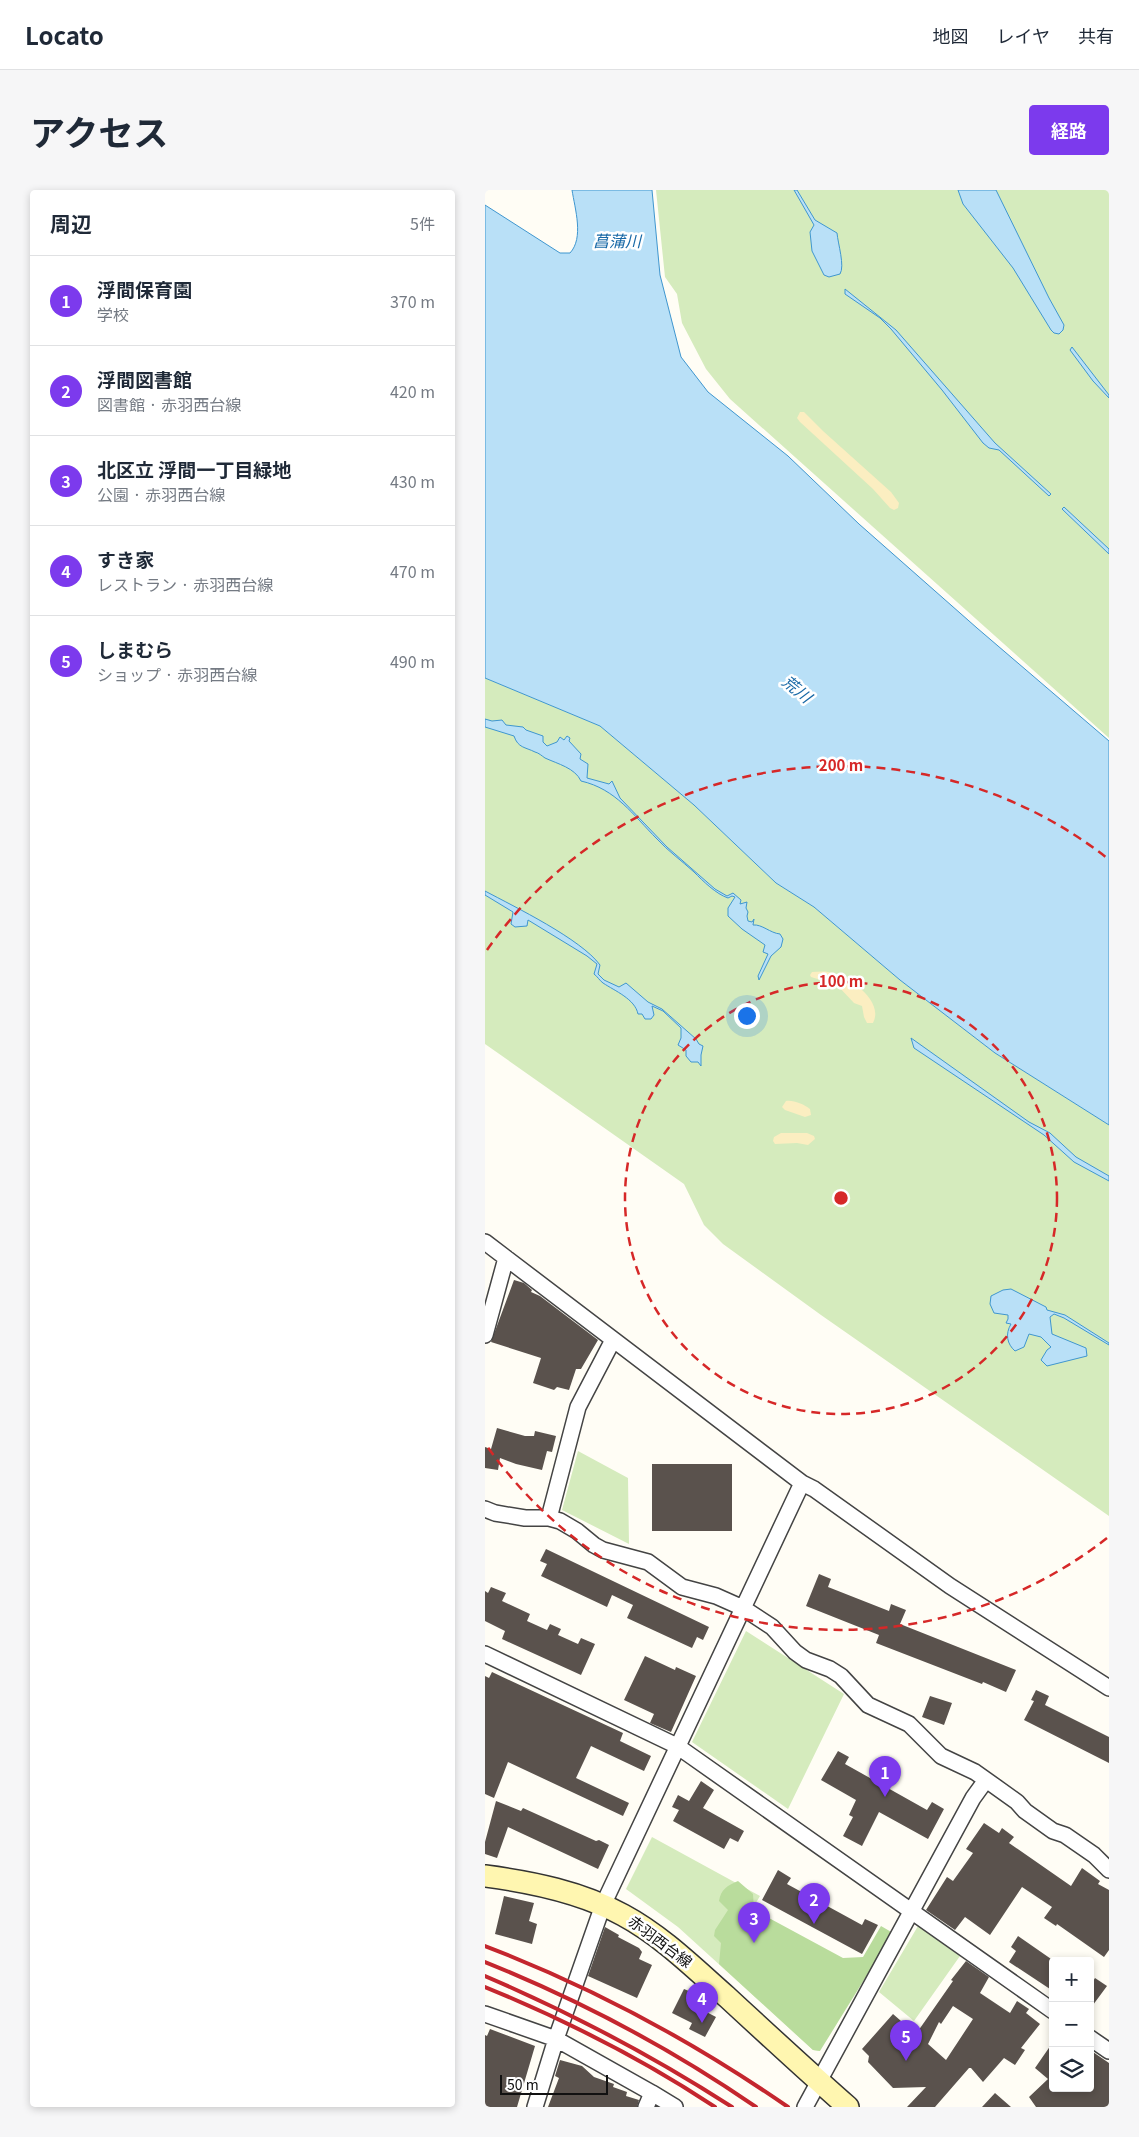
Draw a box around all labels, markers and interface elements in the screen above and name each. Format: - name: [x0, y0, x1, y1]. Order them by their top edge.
- text: Locato: [25, 17, 104, 52]
- text: 地図: [933, 22, 969, 48]
- text: レイヤ: [997, 22, 1050, 48]
- text: 共有: [1078, 22, 1114, 48]
- text: アクセス: [30, 105, 168, 156]
- button: 経路: [1029, 105, 1109, 155]
- text: 周辺: [50, 208, 92, 238]
- text: 5件: [410, 211, 435, 235]
- water label: 菖蒲川: [593, 228, 643, 252]
- text: 浮間保育園: [97, 275, 192, 302]
- text: 1: [61, 289, 71, 313]
- text: 370 m: [390, 289, 435, 313]
- text: 学校: [97, 302, 129, 326]
- text: 浮間図書館: [97, 365, 192, 392]
- text: 2: [61, 379, 71, 403]
- text: 420 m: [390, 379, 435, 403]
- text: 図書館 · 赤羽西台線: [97, 392, 241, 416]
- text: 北区立 浮間一丁目緑地: [97, 455, 291, 482]
- text: 3: [61, 469, 71, 493]
- text: 430 m: [390, 469, 435, 493]
- text: 公園 · 赤羽西台線: [97, 482, 225, 506]
- text: すき家: [97, 545, 154, 572]
- text: 4: [61, 559, 71, 583]
- text: 470 m: [390, 559, 435, 583]
- text: レストラン · 赤羽西台線: [97, 572, 273, 596]
- text: しまむら: [97, 635, 173, 662]
- text: 5: [61, 649, 71, 673]
- text: 490 m: [390, 649, 435, 673]
- text: ショップ · 赤羽西台線: [97, 662, 257, 686]
- water label: 荒川: [778, 669, 819, 709]
- text: 200 m: [819, 754, 863, 775]
- text: 100 m: [819, 970, 863, 991]
- your location: [734, 1003, 760, 1029]
- centre of rings: [832, 1189, 850, 1207]
- pin: 1: [869, 1756, 901, 1797]
- pin: 2: [798, 1883, 830, 1924]
- pin: 3: [738, 1902, 770, 1943]
- street label: 赤羽西台線: [625, 1910, 697, 1972]
- map controls: [1049, 1957, 1094, 2092]
- button: +: [1049, 1957, 1094, 2002]
- pin: 4: [686, 1982, 718, 2023]
- button: −: [1049, 2002, 1094, 2047]
- pin: 5: [890, 2020, 922, 2061]
- button: layers: [1049, 2047, 1094, 2092]
- scale bar: [500, 2072, 607, 2095]
- text: 50 m: [507, 2074, 539, 2094]

